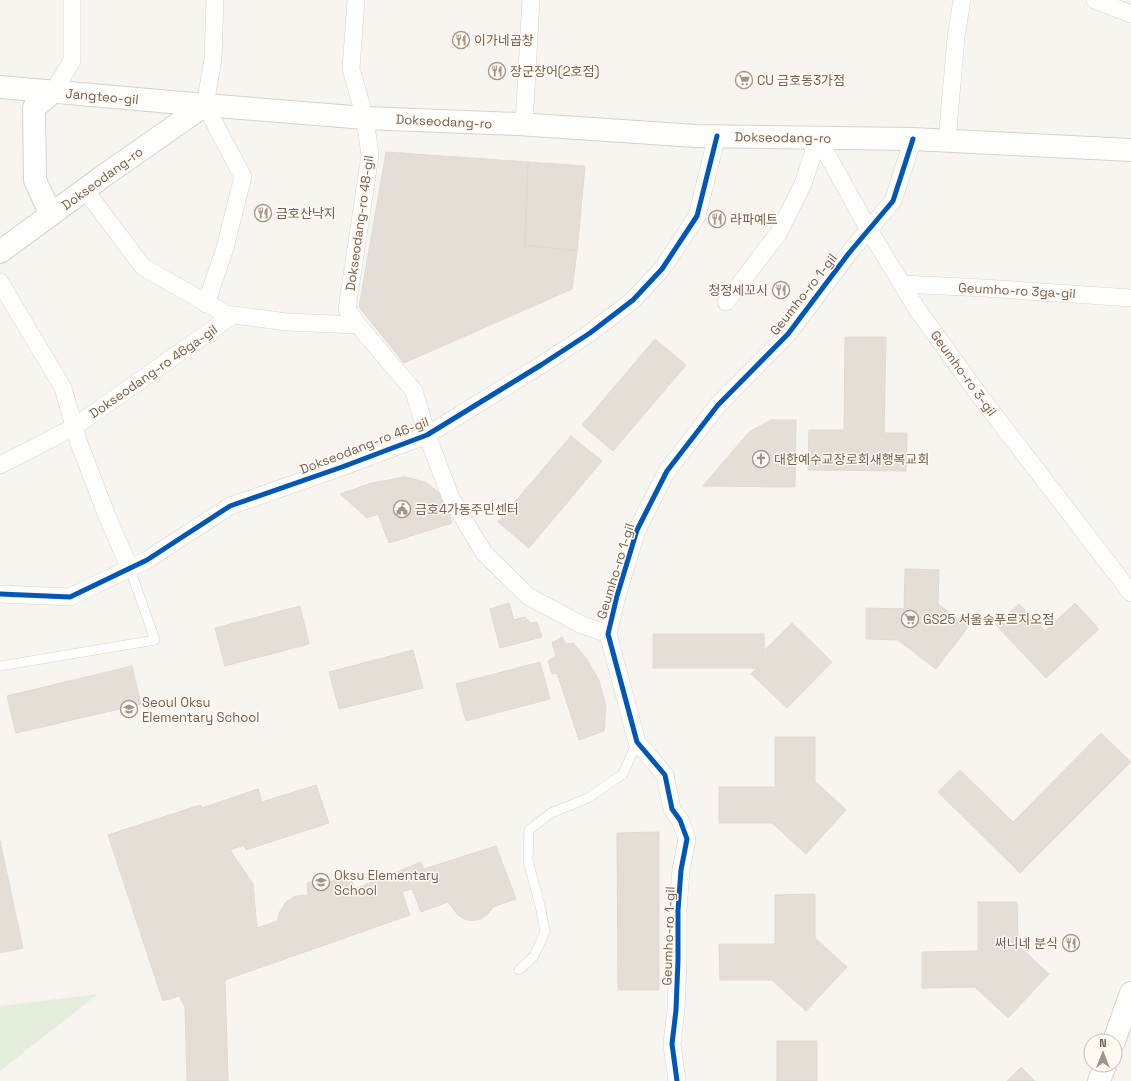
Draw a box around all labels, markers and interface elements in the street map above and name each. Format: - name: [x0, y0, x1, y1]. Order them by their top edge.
- restaurant icon: 이가네곱창: [451, 30, 471, 50]
- place label: 이가네곱창: [474, 32, 534, 49]
- restaurant icon: 장군장어(2호점): [487, 61, 507, 81]
- place label: 장군장어(2호점): [510, 63, 599, 80]
- supermarket icon: CU 금호동3가점: [734, 70, 754, 90]
- place label: CU 금호동3가점: [757, 72, 845, 89]
- street label: Jangteo-gil: [65, 85, 139, 108]
- street label: Dokseodang-ro: [395, 110, 493, 133]
- street label: Dokseodang-ro: [734, 128, 832, 147]
- street label: Dokseodang-ro: [58, 143, 146, 214]
- street label: Dokseodang-ro 48-gil: [342, 154, 377, 292]
- restaurant icon: 금호산낙지: [253, 203, 273, 223]
- place label: 금호산낙지: [276, 205, 336, 222]
- restaurant icon: 라파예트: [707, 209, 727, 229]
- place label: 라파예트: [730, 211, 778, 228]
- street label: Geumho-ro 1-gil: [766, 250, 841, 339]
- street label: Geumho-ro 3ga-gil: [958, 279, 1076, 302]
- restaurant icon: 청정세꼬시: [771, 280, 791, 300]
- place label: 청정세꼬시: [708, 282, 768, 299]
- street label: Dokseodang-ro 46ga-gil: [86, 321, 221, 422]
- street label: Geumho-ro 3-gil: [927, 327, 1000, 419]
- street label: Dokseodang-ro 46-gil: [297, 413, 431, 478]
- church icon: 대한예수교장로회새행복교회: [751, 449, 771, 469]
- place label: 대한예수교장로회새행복교회: [774, 451, 929, 468]
- public building icon: 금호4가동주민센터: [392, 499, 412, 519]
- place label: 금호4가동주민센터: [415, 501, 519, 518]
- street label: Geumho-ro 1-gil: [593, 521, 638, 621]
- supermarket icon: GS25 서울숲푸르지오점: [900, 609, 920, 629]
- place label: GS25 서울숲푸르지오점: [923, 611, 1054, 628]
- place label: Seoul Oksu Elementary School: [142, 694, 259, 726]
- school or university icon: Seoul Oksu Elementary School: [119, 699, 139, 719]
- place label: Oksu Elementary School: [334, 867, 439, 899]
- school or university icon: Oksu Elementary School: [311, 872, 331, 892]
- street label: Geumho-ro 1-gil: [658, 886, 679, 986]
- restaurant icon: 써니네 분식: [1061, 933, 1081, 953]
- place label: 써니네 분식: [995, 935, 1058, 952]
- north arrow: [1083, 1033, 1123, 1073]
- text: N: [1099, 1036, 1107, 1050]

